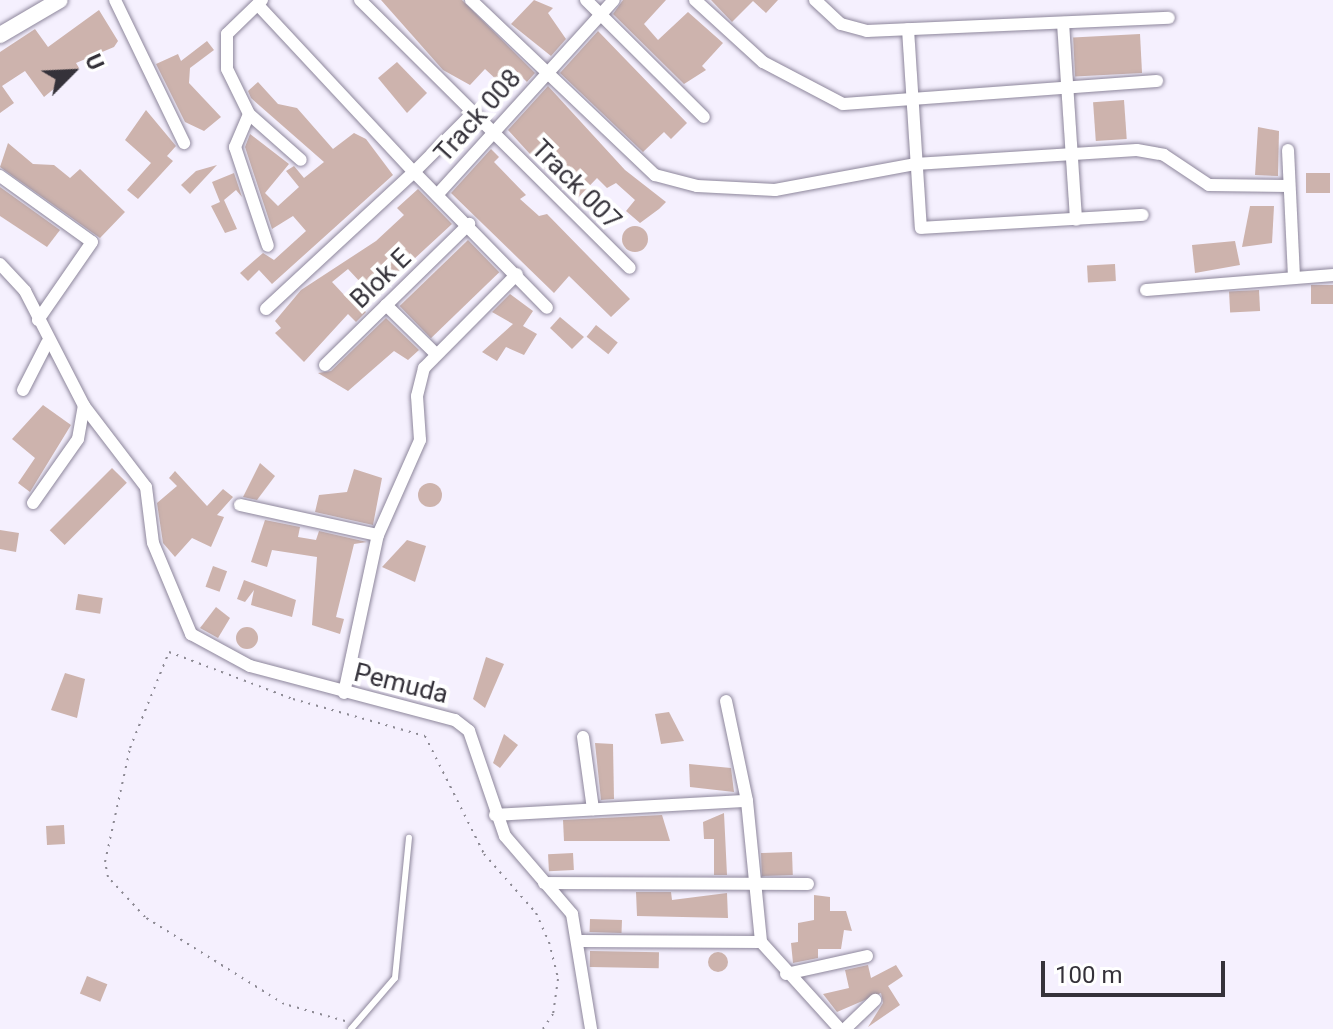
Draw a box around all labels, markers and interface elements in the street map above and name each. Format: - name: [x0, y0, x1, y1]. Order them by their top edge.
- north arrow: [32, 32, 112, 112]
- text: U: [80, 50, 109, 74]
- street label: Track 008: [428, 63, 528, 169]
- street label: Track 007: [525, 134, 627, 236]
- street label: Blok E: [344, 243, 418, 315]
- street label: Pemuda: [351, 657, 451, 711]
- scale bar: [1045, 945, 1229, 995]
- text: 100 m: [1055, 961, 1122, 989]

